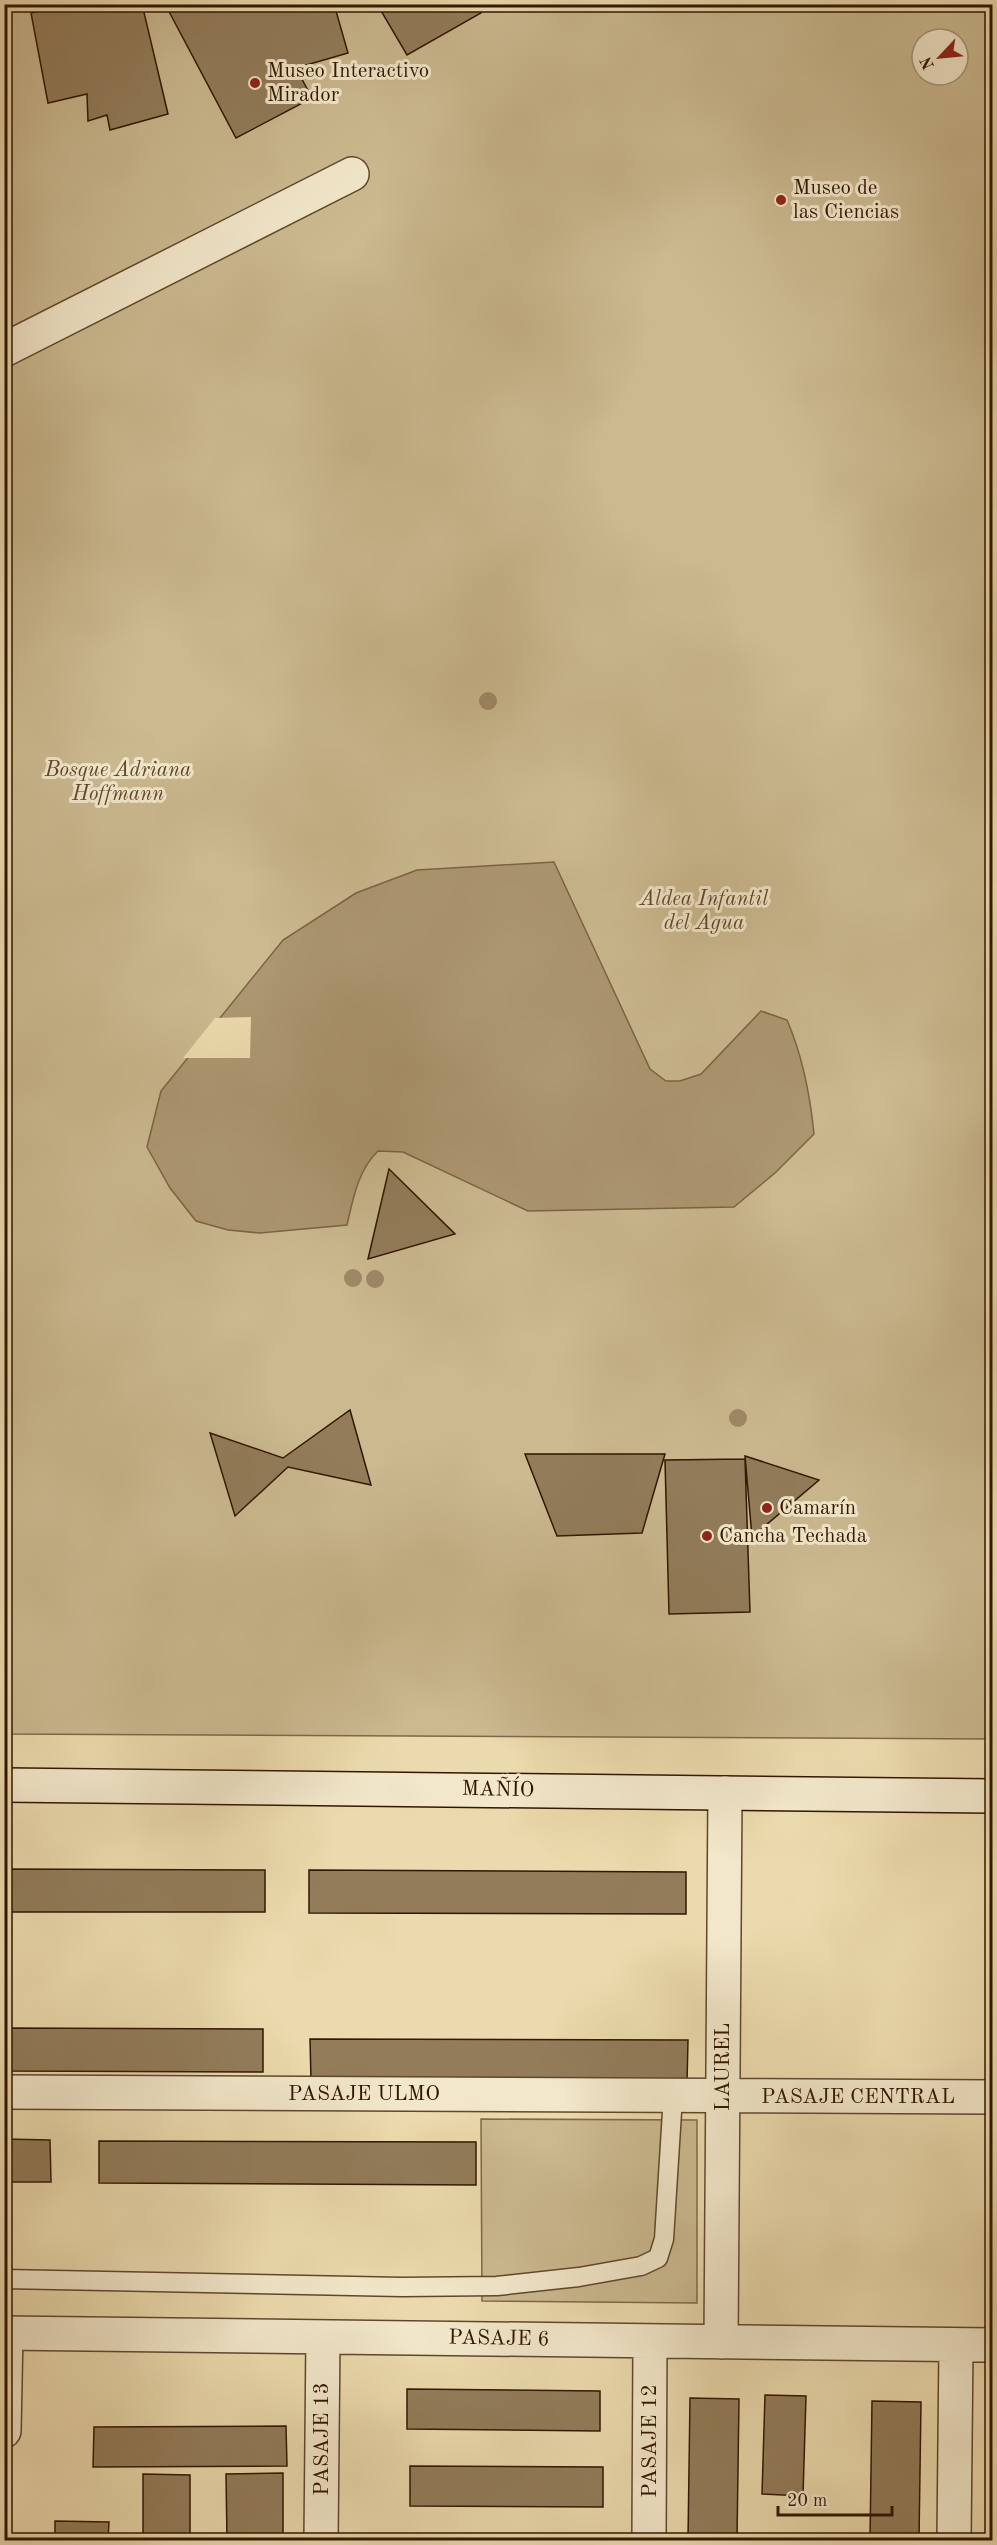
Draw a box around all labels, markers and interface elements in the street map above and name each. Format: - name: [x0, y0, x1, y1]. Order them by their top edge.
- north arrow: [910, 27, 970, 87]
- text: N: [918, 53, 938, 72]
- place label: Museo Interactivo Mirador: [267, 61, 429, 106]
- marker: Museo Interactivo Mirador: [248, 76, 262, 90]
- place label: Museo de las Ciencias: [793, 178, 899, 223]
- marker: Museo de las Ciencias: [774, 193, 788, 207]
- park label: Bosque Adriana Hoffmann: [44, 760, 191, 805]
- park label: Aldea Infantil del Agua: [639, 889, 768, 934]
- place label: Camarín: [779, 1498, 856, 1519]
- marker: Camarín: [760, 1501, 774, 1515]
- place label: Cancha Techada: [719, 1526, 867, 1547]
- marker: Cancha Techada: [700, 1529, 714, 1543]
- street label: MAÑÍO: [461, 1774, 535, 1801]
- street label: LAUREL: [713, 2023, 734, 2111]
- street label: PASAJE ULMO: [288, 2084, 440, 2105]
- street label: PASAJE CENTRAL: [761, 2087, 955, 2108]
- street label: PASAJE 6: [448, 2328, 550, 2350]
- street label: PASAJE 13: [312, 2382, 333, 2496]
- street label: PASAJE 12: [640, 2384, 661, 2498]
- scale bar: [778, 2479, 892, 2517]
- text: 20 m: [787, 2492, 827, 2510]

